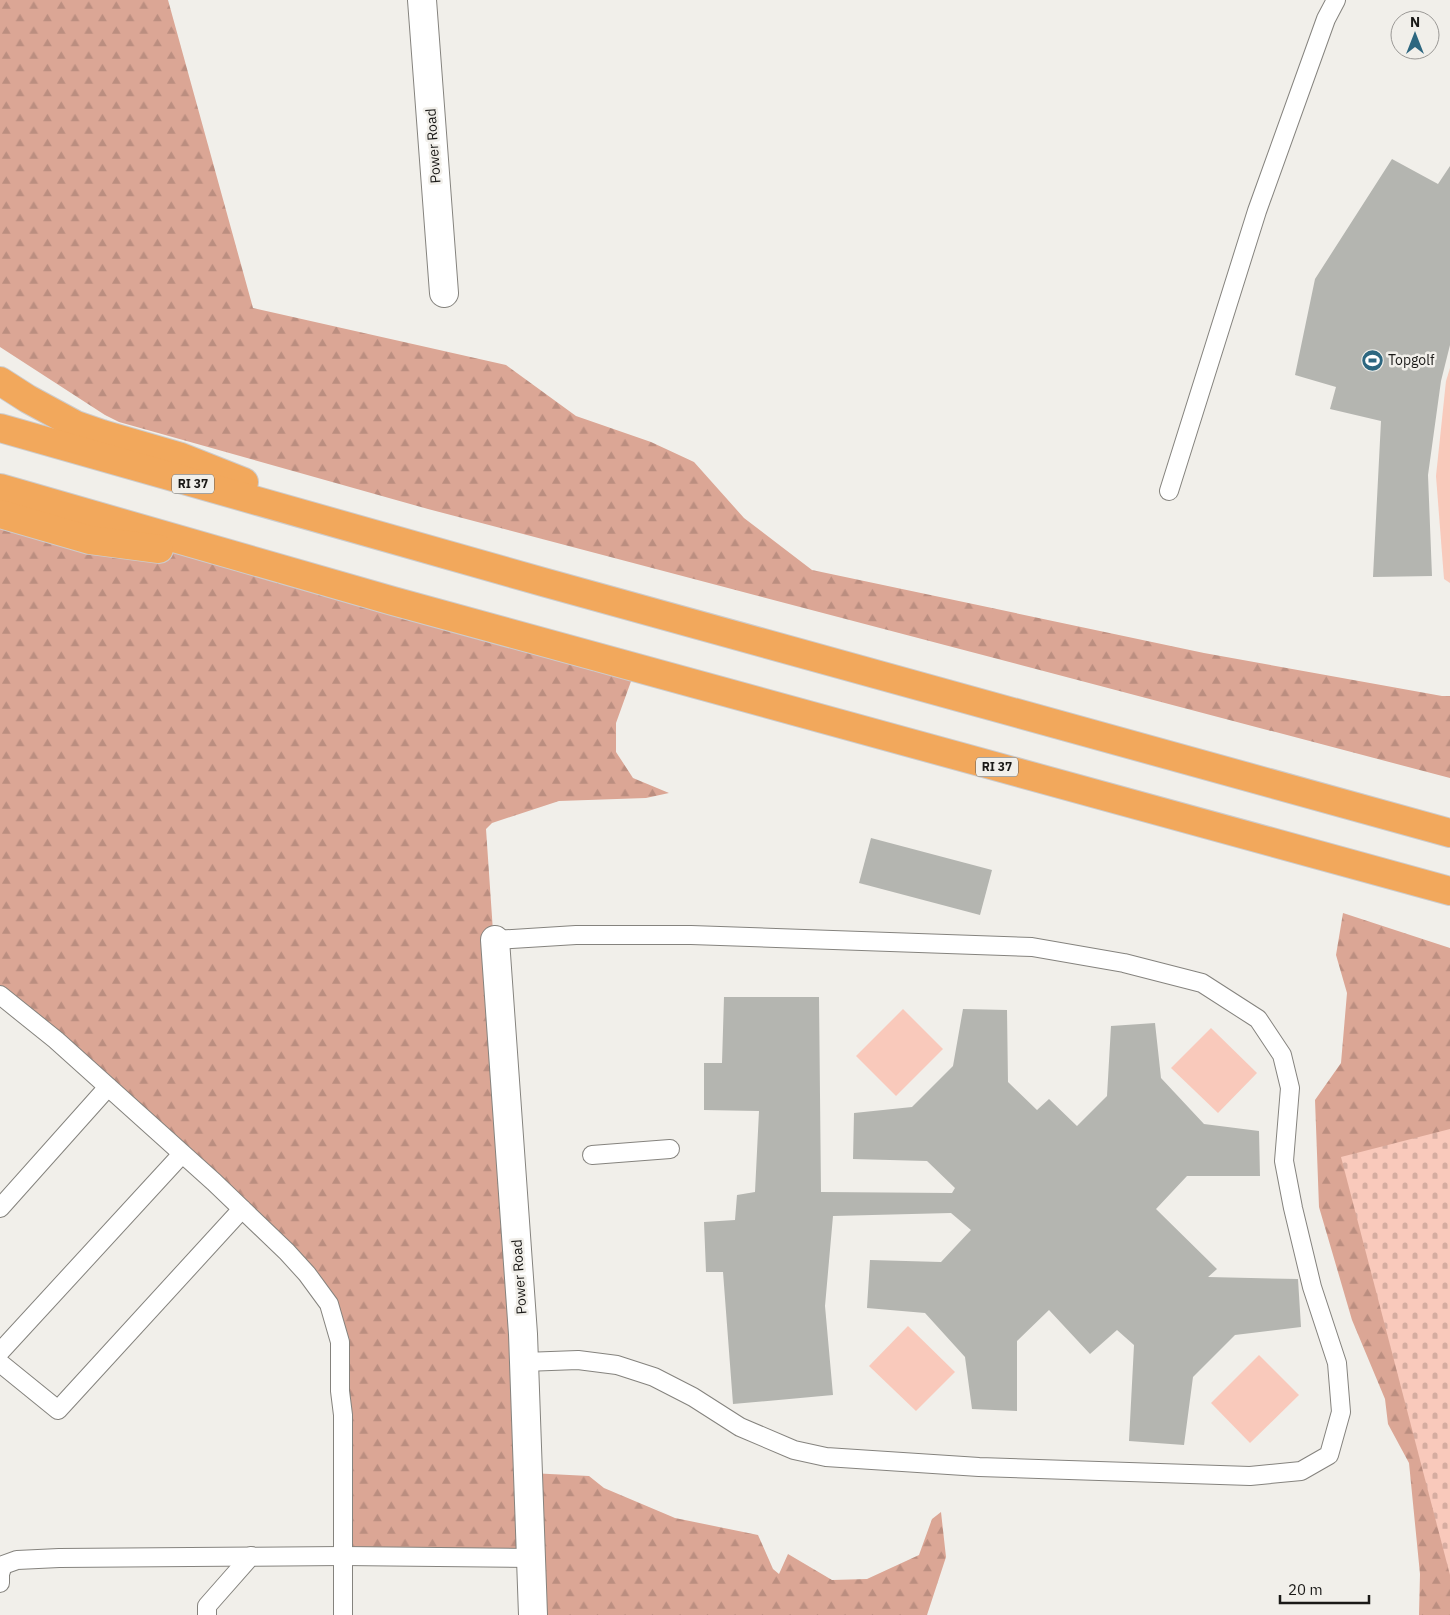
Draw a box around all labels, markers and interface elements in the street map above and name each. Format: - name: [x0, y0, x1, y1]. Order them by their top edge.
- north arrow: [1390, 10, 1440, 60]
- text: N: [1410, 13, 1420, 31]
- street label: Power Road: [421, 108, 445, 184]
- sports icon: Topgolf: [1360, 348, 1384, 372]
- place label: Topgolf: [1388, 351, 1435, 369]
- road number: RI 37: [172, 474, 214, 494]
- road number: RI 37: [976, 758, 1018, 776]
- street label: Power Road: [507, 1239, 531, 1315]
- scale bar: [1280, 1572, 1369, 1604]
- text: 20 m: [1288, 1580, 1323, 1599]

